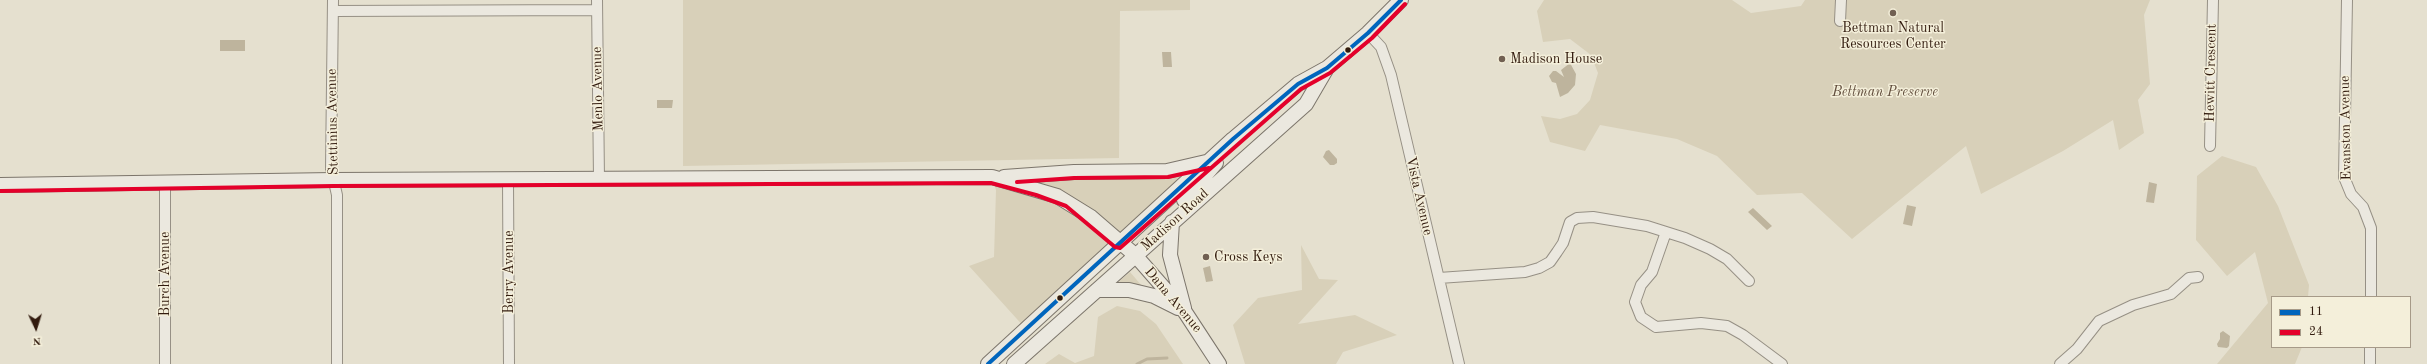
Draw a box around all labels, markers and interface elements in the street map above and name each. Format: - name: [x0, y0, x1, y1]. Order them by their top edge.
- marker: Bettman Natural Resources Center: [1888, 8, 1898, 18]
- place label: Bettman Natural Resources Center: [1840, 20, 1946, 52]
- street label: Hewitt Crescent: [2202, 24, 2220, 122]
- unlabelled marker: [1343, 45, 1353, 55]
- street label: Menlo Avenue: [589, 46, 607, 132]
- place label: Madison House: [1510, 51, 1602, 67]
- marker: Madison House: [1497, 54, 1507, 64]
- street label: Stettinius Avenue: [324, 68, 342, 176]
- street label: Evanston Avenue: [2337, 75, 2355, 181]
- park label: Bettman Preserve: [1832, 84, 1938, 100]
- street label: Vista Avenue: [1402, 155, 1436, 237]
- street label: Madison Road: [1138, 185, 1212, 255]
- street label: Berry Avenue: [501, 230, 517, 314]
- street label: Burch Avenue: [157, 232, 173, 316]
- place label: Cross Keys: [1214, 249, 1283, 265]
- marker: Cross Keys: [1201, 252, 1211, 262]
- street label: Dana Avenue: [1141, 264, 1205, 336]
- unlabelled marker: [1055, 293, 1065, 303]
- legend: [2271, 296, 2411, 348]
- text: 11: [2309, 306, 2323, 318]
- north arrow: [16, 308, 56, 348]
- text: 24: [2309, 326, 2323, 338]
- text: N: [32, 335, 41, 346]

